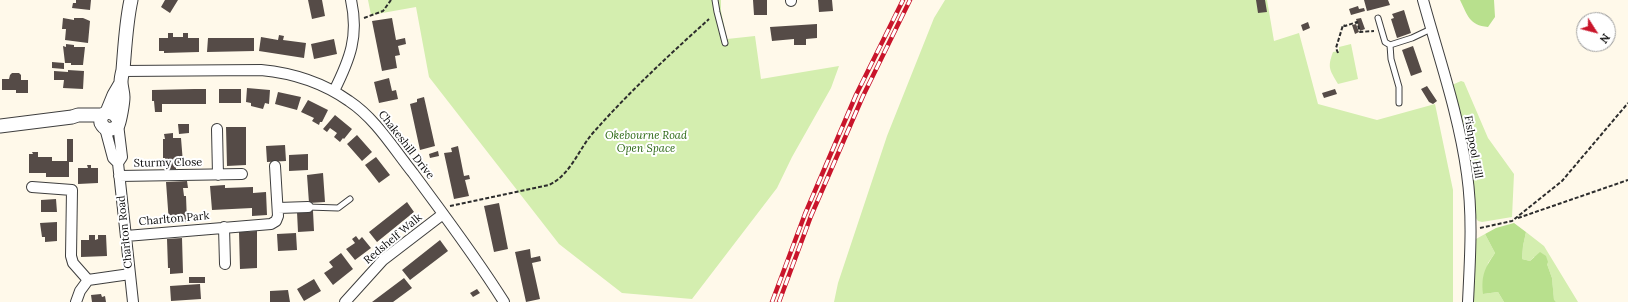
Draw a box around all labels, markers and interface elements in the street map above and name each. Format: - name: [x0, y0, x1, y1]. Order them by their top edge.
- north arrow: [1576, 12, 1616, 52]
- text: N: [1597, 31, 1613, 46]
- street label: Chakeshill Drive: [375, 108, 437, 182]
- street label: Fishpool Hill: [1461, 115, 1485, 179]
- park label: Okebourne Road Open Space: [605, 129, 687, 155]
- street label: Sturmy Close: [134, 156, 202, 170]
- street label: Charlton Road: [115, 195, 135, 269]
- street label: Charlton Park: [138, 209, 210, 229]
- street label: Redshelf Walk: [361, 211, 425, 267]

